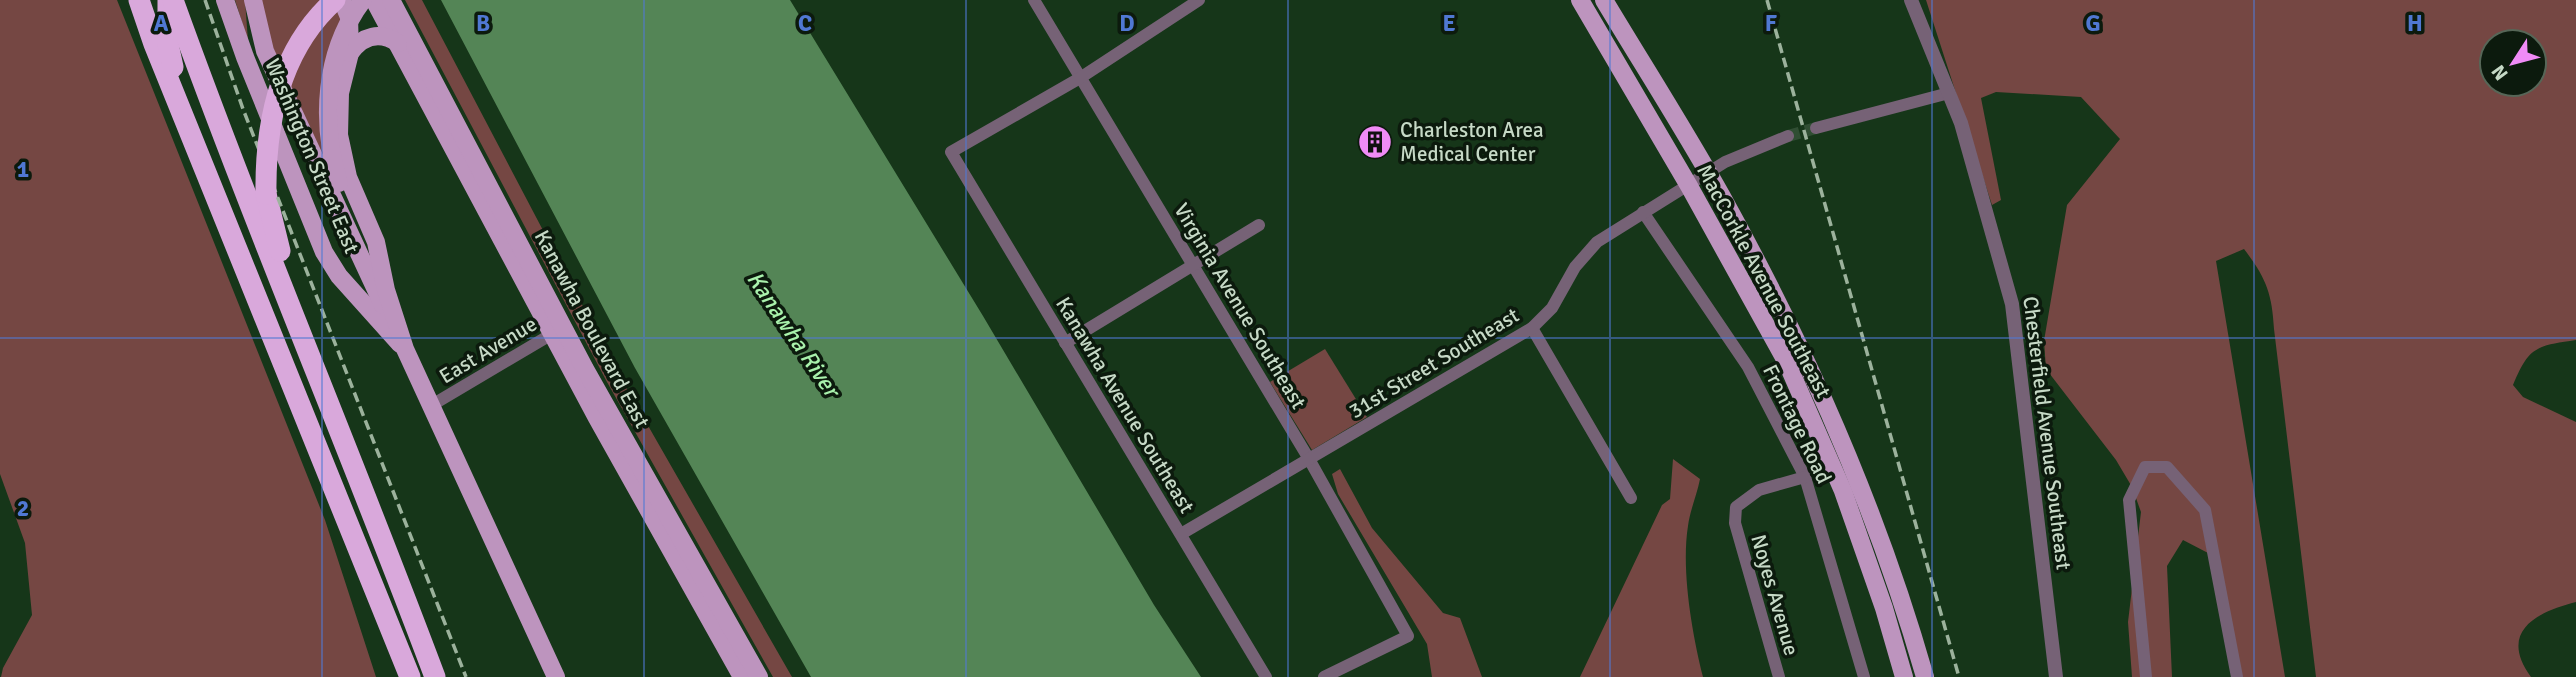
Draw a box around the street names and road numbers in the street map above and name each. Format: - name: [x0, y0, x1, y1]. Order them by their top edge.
- street label: Washington Street East: [259, 55, 365, 257]
- street label: MacCorkle Avenue Southeast: [1691, 160, 1837, 402]
- street label: Virginia Avenue Southeast: [1168, 198, 1312, 414]
- street label: Kanawha Boulevard East: [529, 226, 655, 432]
- street label: Kanawha Avenue Southeast: [1050, 292, 1200, 518]
- street label: Chesterfield Avenue Southeast: [2017, 295, 2077, 571]
- street label: 31st Street Southeast: [1344, 302, 1524, 424]
- street label: East Avenue: [434, 311, 542, 389]
- street label: Frontage Road: [1757, 360, 1837, 488]
- street label: Noyes Avenue: [1745, 532, 1805, 658]

